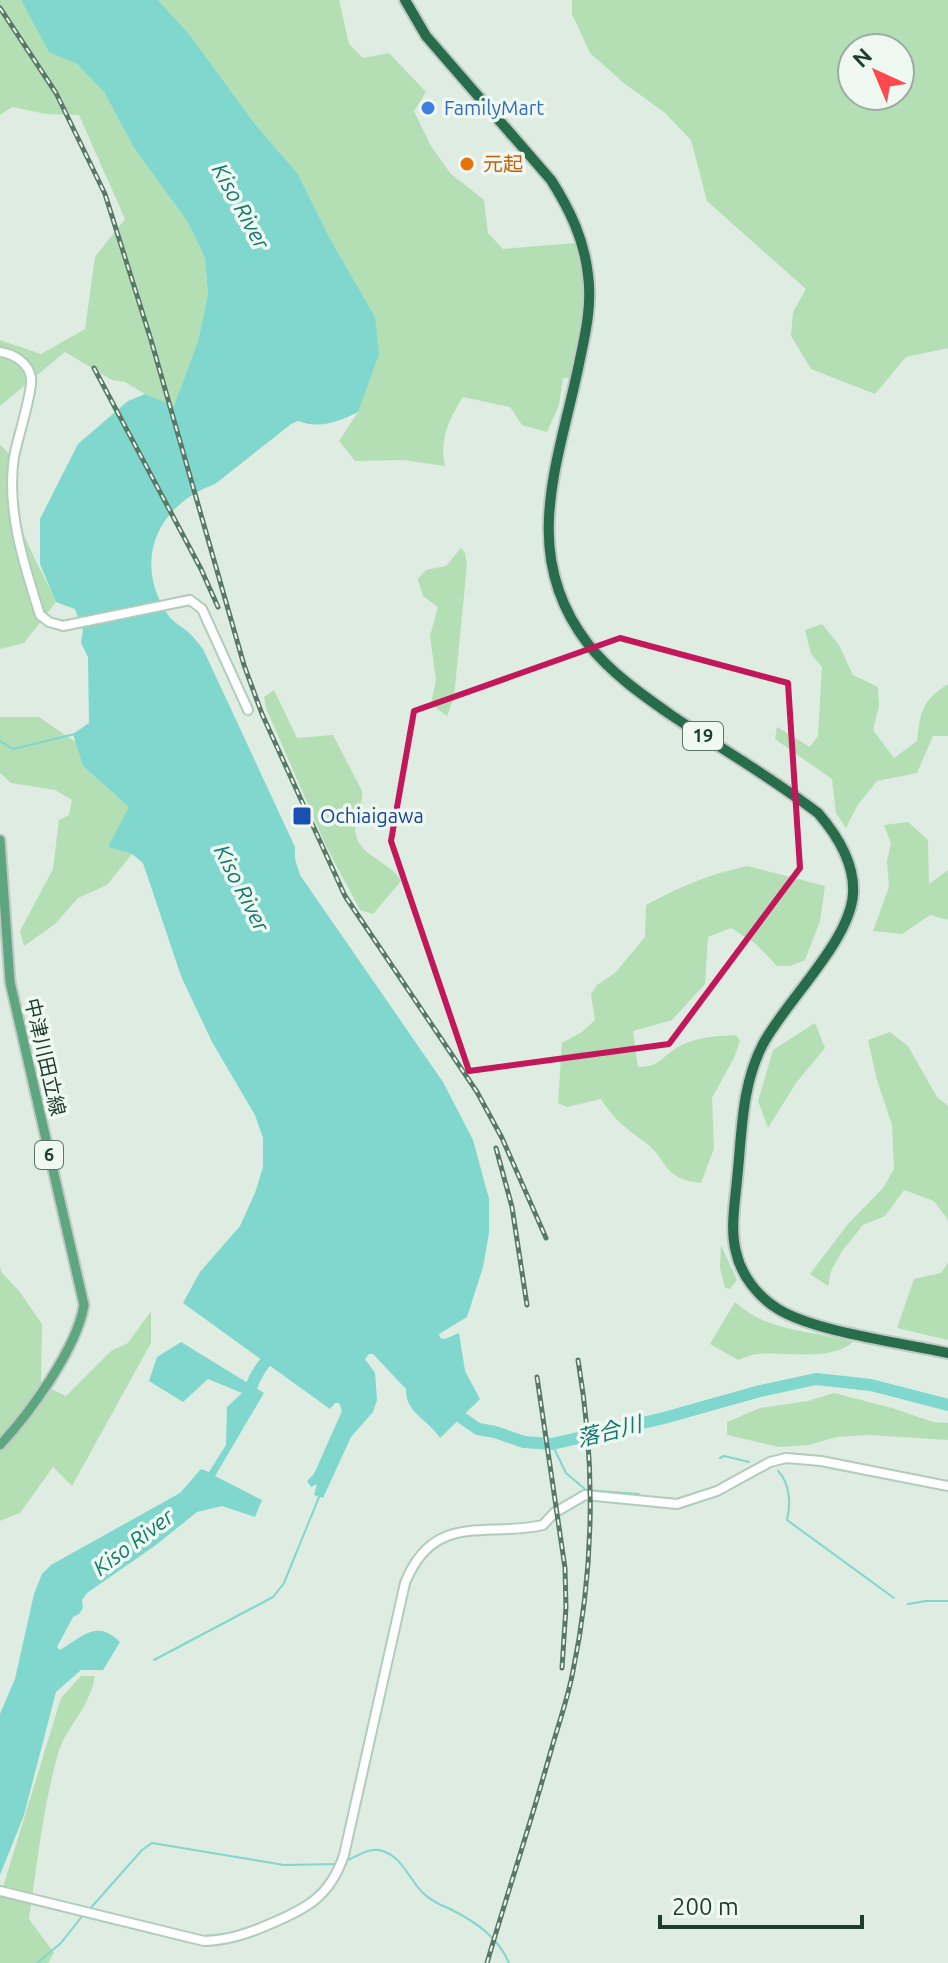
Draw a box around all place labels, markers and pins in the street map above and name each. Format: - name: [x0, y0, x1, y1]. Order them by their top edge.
- place label: FamilyMart: [444, 96, 544, 119]
- marker: FamilyMart: [419, 99, 437, 117]
- place label: 元起: [483, 152, 523, 175]
- marker: 元起: [458, 155, 476, 173]
- place label: Ochiaigawa: [320, 804, 424, 827]
- marker: Ochiaigawa: [291, 805, 313, 827]

